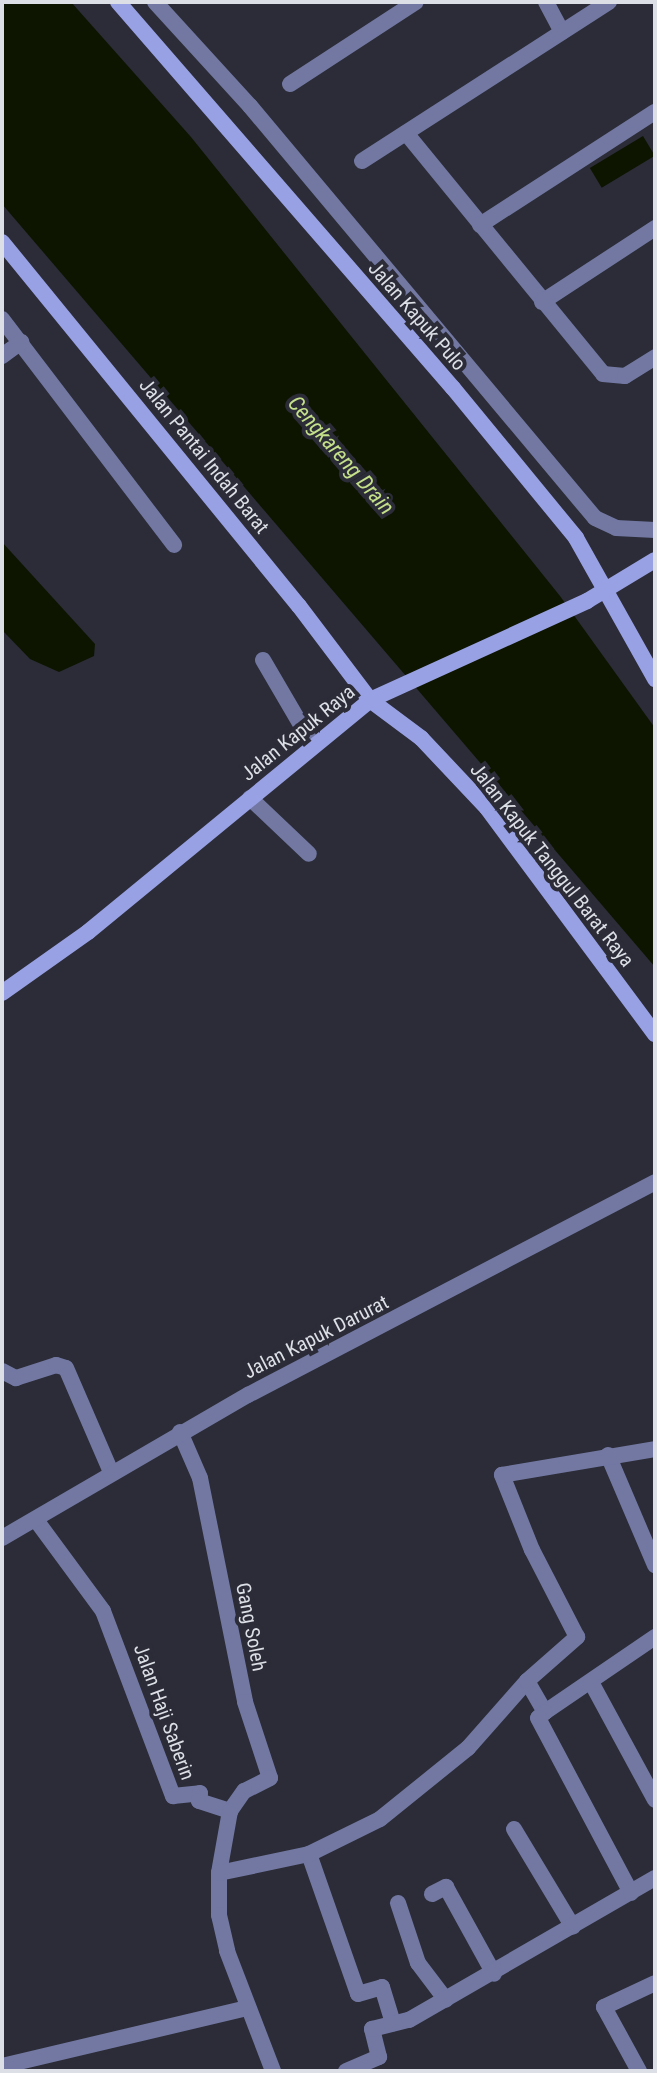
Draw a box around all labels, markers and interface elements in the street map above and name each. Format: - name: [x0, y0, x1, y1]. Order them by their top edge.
- street label: Jalan Kapuk Pulo: [363, 257, 471, 375]
- street label: Jalan Pantai Indah Barat: [134, 374, 274, 538]
- water label: Cengkareng Drain: [282, 390, 400, 520]
- street label: Jalan Kapuk Raya: [236, 680, 360, 786]
- street label: Jalan Kapuk Tanggul Barat Raya: [465, 758, 639, 972]
- street label: Jalan Kapuk Darurat: [240, 1290, 392, 1384]
- street label: Gang Soleh: [231, 1581, 271, 1673]
- street label: Jalan Haji Saberin: [128, 1641, 200, 1783]

